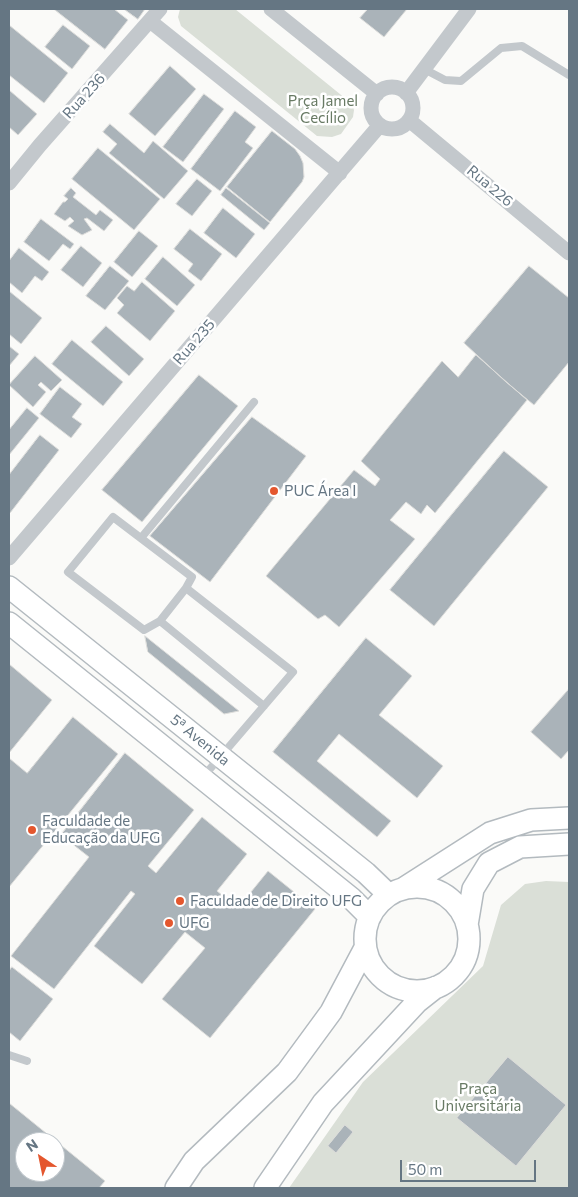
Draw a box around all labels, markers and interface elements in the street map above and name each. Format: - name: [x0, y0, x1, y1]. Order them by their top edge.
- street label: Rua 236: [59, 70, 109, 122]
- park label: Prça Jamel Cecílio: [288, 92, 358, 127]
- street label: Rua 226: [463, 162, 517, 210]
- street label: Rua 235: [169, 316, 219, 368]
- place label: PUC Área I: [284, 482, 356, 500]
- marker: PUC Área I: [268, 485, 280, 497]
- street label: 5ª Avenida: [167, 711, 233, 769]
- place label: Faculdade de Educação da UFG: [42, 812, 160, 847]
- marker: Faculdade de Educação da UFG: [26, 824, 38, 836]
- place label: Faculdade de Direito UFG: [190, 892, 362, 910]
- marker: Faculdade de Direito UFG: [174, 895, 186, 907]
- place label: UFG: [179, 914, 210, 932]
- marker: UFG: [163, 917, 175, 929]
- park label: Praça Universitária: [435, 1080, 521, 1115]
- north arrow: [15, 1132, 65, 1182]
- text: N: [23, 1135, 41, 1155]
- scale bar: [403, 1150, 539, 1182]
- text: 50 m: [408, 1160, 442, 1178]

